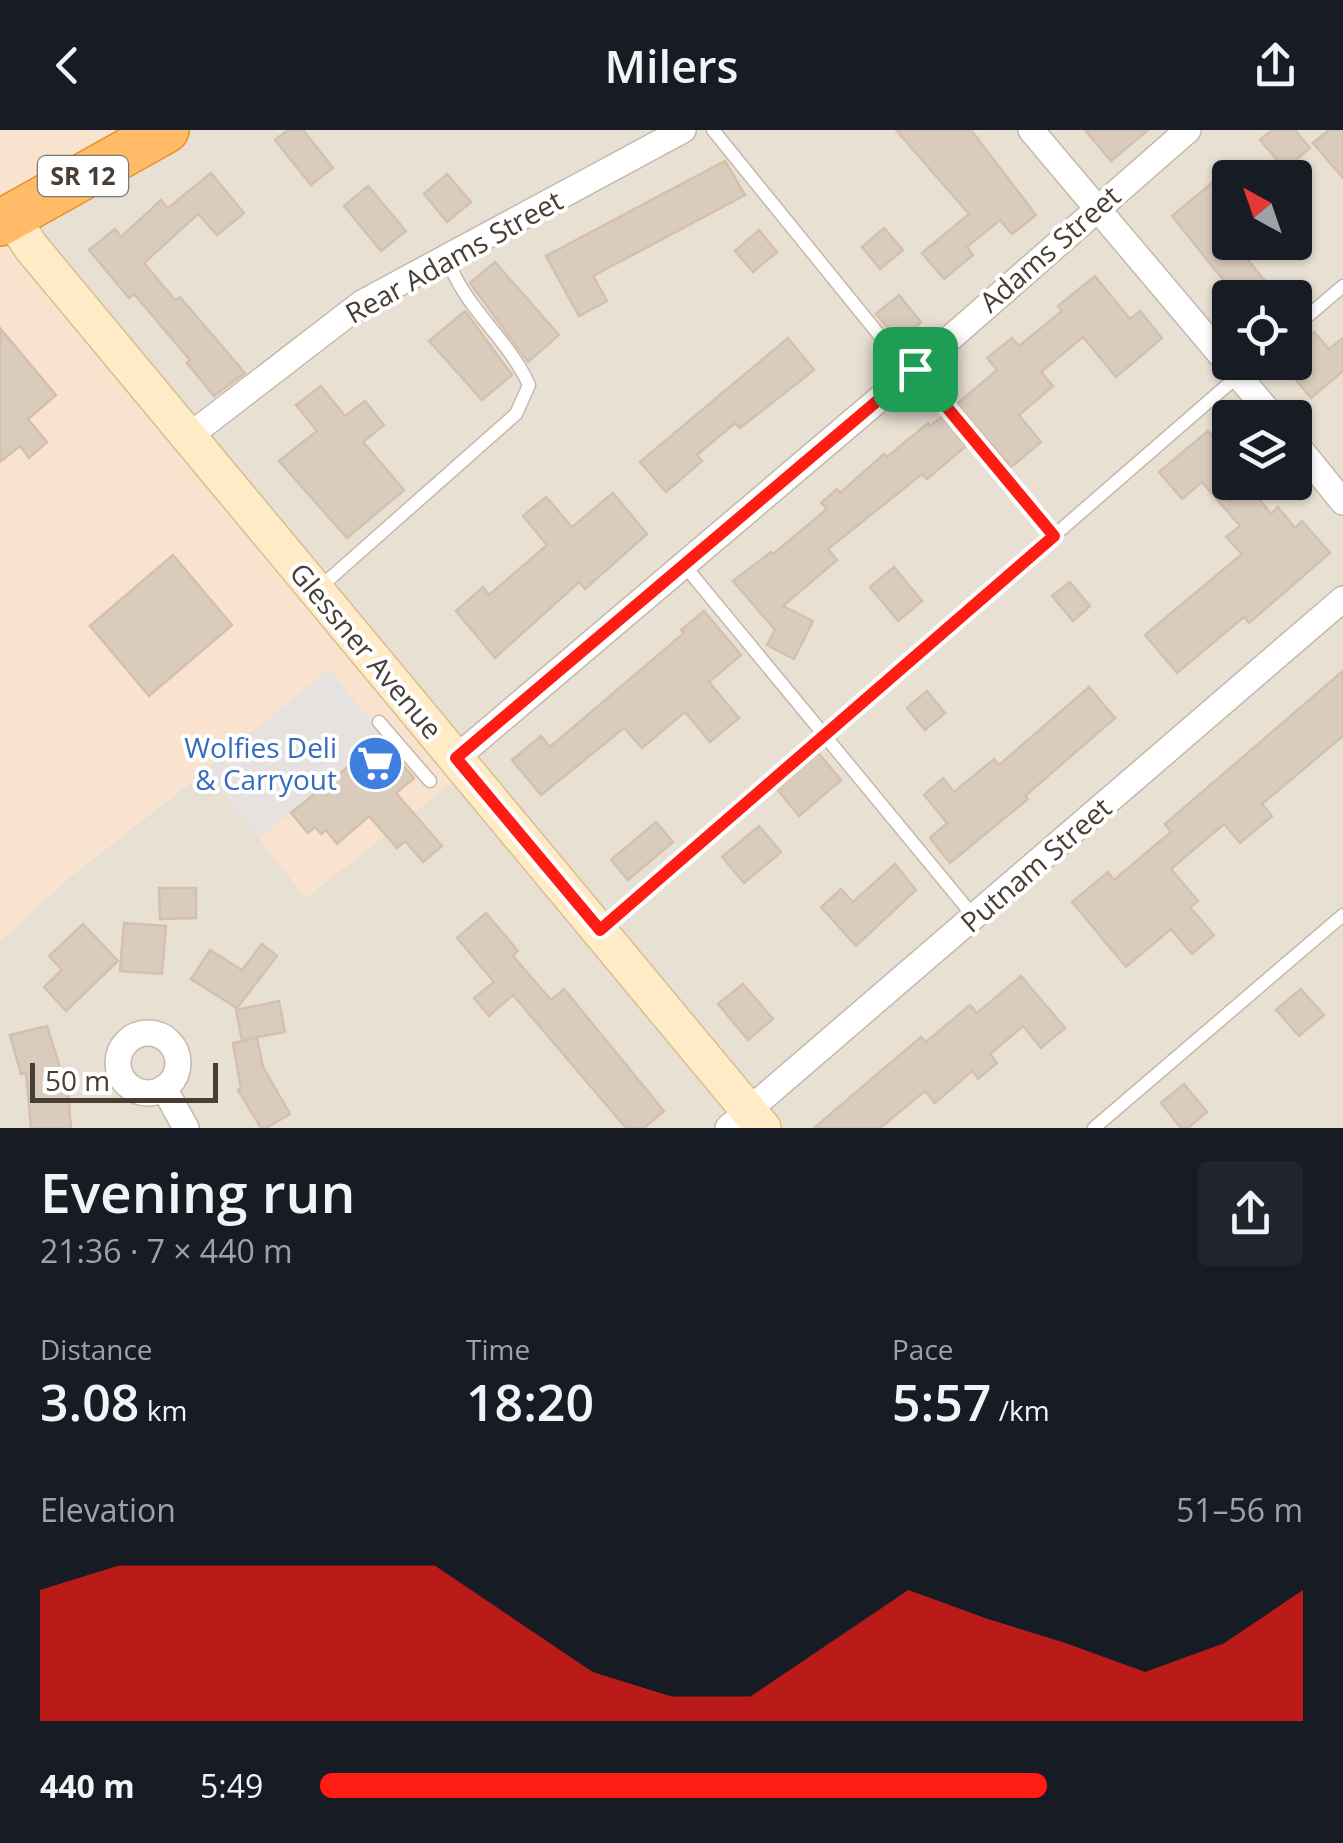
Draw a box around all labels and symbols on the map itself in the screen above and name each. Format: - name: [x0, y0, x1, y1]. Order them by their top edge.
- road number: SR 12: [38, 156, 128, 196]
- north arrow: [1212, 160, 1312, 260]
- street label: Adams Street: [971, 176, 1128, 320]
- street label: Rear Adams Street: [338, 181, 569, 332]
- pin: [873, 327, 958, 412]
- street label: Glessner Avenue: [282, 554, 452, 746]
- place label: Wolfies Deli & Carryout: [184, 728, 337, 798]
- supermarket icon: Wolfies Deli & Carryout: [346, 734, 406, 794]
- street label: Putnam Street: [952, 788, 1119, 940]
- scale bar: [30, 1058, 218, 1103]

